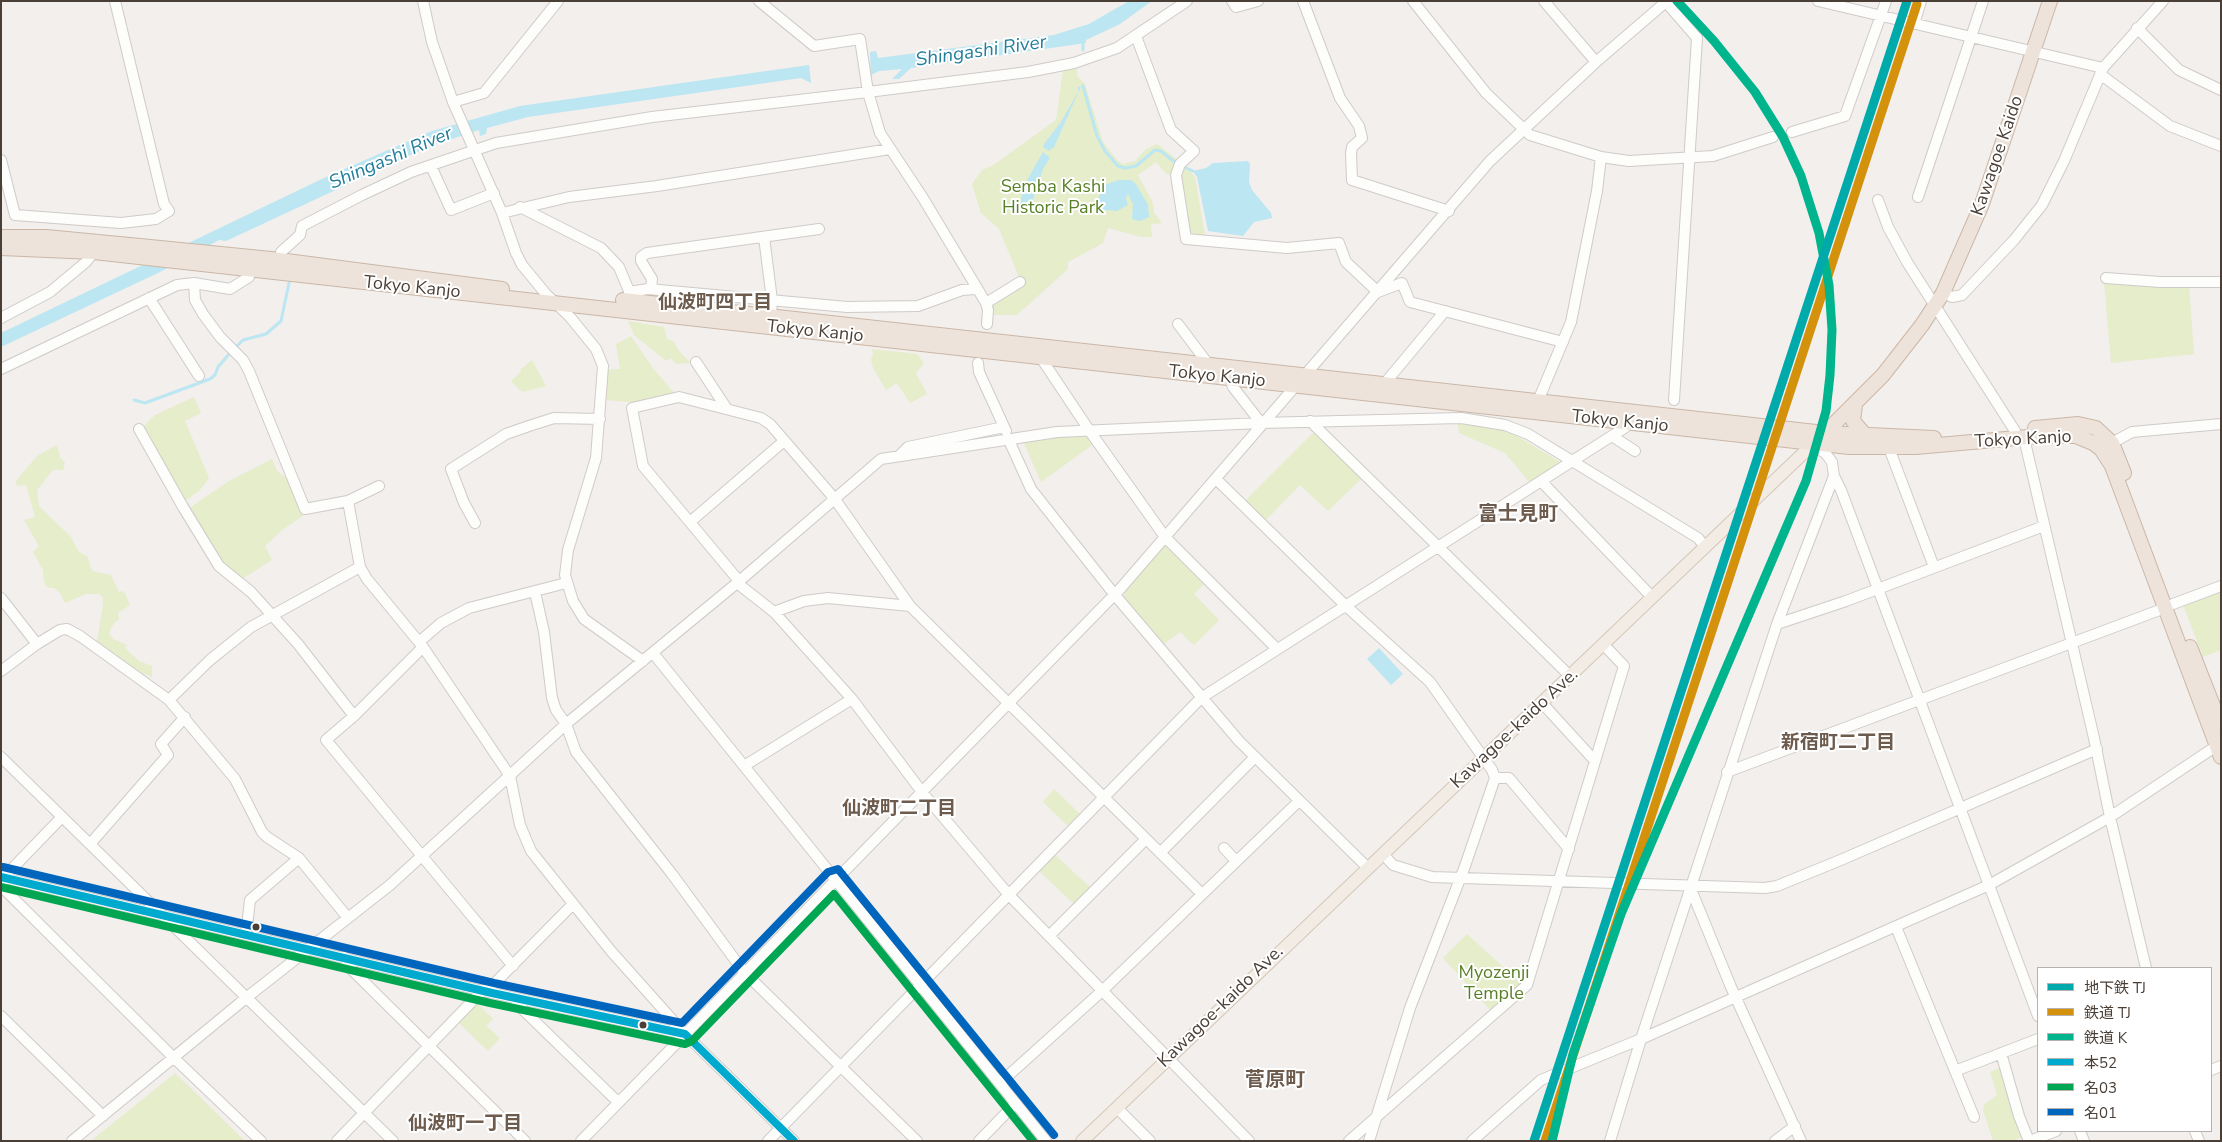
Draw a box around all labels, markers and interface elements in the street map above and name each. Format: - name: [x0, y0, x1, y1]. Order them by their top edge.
- water label: Shingashi River: [914, 32, 1048, 72]
- street label: Kawagoe Kaido: [1967, 93, 2029, 219]
- water label: Shingashi River: [326, 123, 456, 195]
- park label: Semba Kashi Historic Park: [1001, 177, 1105, 220]
- street label: Tokyo Kanjo: [363, 272, 461, 304]
- district label: 仙波町四丁目: [658, 292, 772, 314]
- street label: Tokyo Kanjo: [766, 316, 864, 348]
- street label: Tokyo Kanjo: [1168, 361, 1266, 393]
- street label: Tokyo Kanjo: [1571, 406, 1669, 438]
- street label: Tokyo Kanjo: [1974, 427, 2072, 453]
- district label: 富士見町: [1478, 503, 1558, 527]
- street label: Kawagoe-kaido Ave.: [1447, 664, 1583, 794]
- district label: 新宿町二丁目: [1781, 732, 1895, 754]
- district label: 仙波町二丁目: [842, 798, 956, 820]
- unlabelled marker: [251, 922, 261, 932]
- street label: Kawagoe-kaido Ave.: [1154, 941, 1288, 1073]
- park label: Myozenji Temple: [1459, 963, 1529, 1006]
- legend: [2037, 967, 2212, 1132]
- text: 地下鉄 TJ: [2084, 978, 2146, 998]
- text: 鉄道 TJ: [2084, 1003, 2131, 1023]
- unlabelled marker: [638, 1020, 648, 1030]
- text: 鉄道 K: [2084, 1028, 2127, 1048]
- text: 本52: [2084, 1053, 2117, 1073]
- district label: 菅原町: [1245, 1069, 1305, 1093]
- text: 名03: [2084, 1078, 2117, 1098]
- text: 名01: [2084, 1103, 2117, 1123]
- district label: 仙波町一丁目: [408, 1113, 522, 1135]

